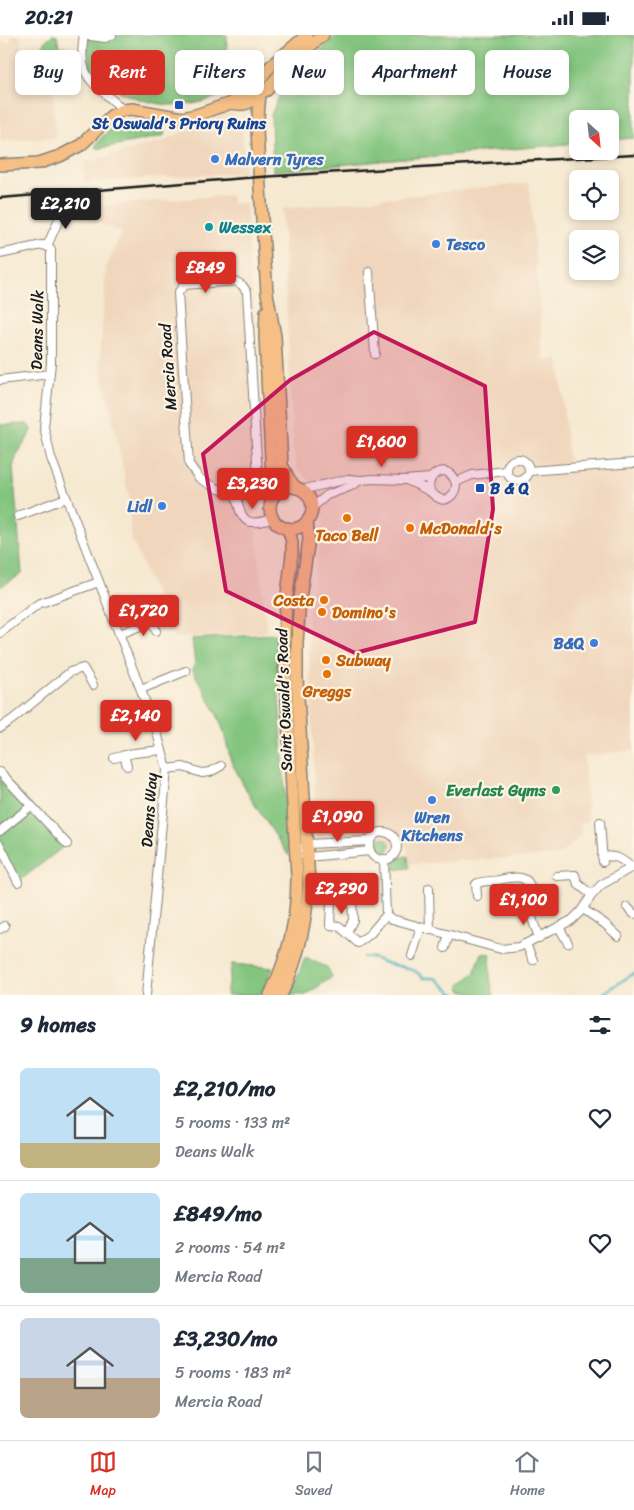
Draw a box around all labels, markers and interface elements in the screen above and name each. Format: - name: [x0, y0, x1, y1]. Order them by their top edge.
- text: 20:21: [25, 1, 73, 34]
- chip: Buy: [15, 50, 81, 95]
- chip: Rent: [91, 50, 165, 95]
- chip: Filters: [175, 50, 264, 95]
- chip: New: [274, 50, 344, 95]
- chip: Apartment: [354, 50, 475, 95]
- chip: House: [485, 50, 569, 95]
- marker: St Oswald's Priory Ruins: [173, 99, 185, 111]
- place label: St Oswald's Priory Ruins: [91, 109, 267, 138]
- north arrow: [569, 110, 619, 160]
- map controls: [569, 110, 619, 280]
- place label: Malvern Tyres: [224, 145, 324, 174]
- marker: Malvern Tyres: [209, 153, 221, 165]
- button: locate: [569, 170, 619, 220]
- pin: £2,210: [25, 187, 107, 230]
- text: £2,210: [42, 189, 90, 218]
- place label: Wessex: [219, 213, 272, 242]
- marker: Wessex: [203, 221, 215, 233]
- place label: Tesco: [446, 230, 486, 259]
- button: layers: [569, 230, 619, 280]
- marker: Tesco: [430, 238, 442, 250]
- pin: £849: [176, 251, 236, 294]
- text: £849: [187, 253, 225, 282]
- street label: Deans Walk: [22, 289, 52, 370]
- street label: Mercia Road: [150, 321, 185, 411]
- pin: £1,600: [341, 425, 423, 468]
- text: £1,600: [358, 427, 406, 456]
- pin: £3,230: [212, 467, 294, 510]
- text: £3,230: [228, 469, 278, 498]
- place label: B & Q: [490, 474, 530, 503]
- marker: B & Q: [474, 482, 486, 494]
- place label: Lidl: [127, 492, 153, 521]
- marker: Lidl: [156, 500, 168, 512]
- marker: Taco Bell: [341, 512, 353, 524]
- place label: McDonald's: [419, 514, 502, 543]
- place label: Taco Bell: [316, 521, 380, 550]
- marker: McDonald's: [404, 522, 416, 534]
- place label: Costa: [273, 586, 315, 615]
- marker: Costa: [318, 594, 330, 606]
- pin: £1,720: [103, 595, 185, 637]
- text: £1,720: [120, 596, 168, 625]
- place label: Domino's: [332, 598, 396, 627]
- marker: Domino's: [316, 606, 328, 618]
- street label: Saint Oswald's Road: [267, 626, 301, 772]
- place label: B&Q: [553, 629, 585, 658]
- marker: B&Q: [588, 637, 600, 649]
- place label: Subway: [335, 646, 391, 675]
- marker: Subway: [320, 654, 332, 666]
- marker: Greggs: [321, 668, 333, 680]
- place label: Greggs: [302, 677, 352, 706]
- pin: £2,140: [95, 699, 177, 742]
- text: £2,140: [112, 701, 161, 730]
- street label: Deans Way: [132, 771, 166, 848]
- place label: Everlast Gyms: [446, 776, 547, 805]
- marker: Everlast Gyms: [550, 784, 562, 796]
- marker: Wren Kitchens: [426, 794, 438, 806]
- pin: £1,090: [297, 801, 379, 843]
- text: £1,090: [313, 802, 363, 831]
- place label: Wren Kitchens: [400, 803, 463, 850]
- pin: £2,290: [301, 873, 383, 915]
- text: £2,290: [316, 874, 368, 903]
- pin: £1,100: [483, 883, 565, 926]
- text: £1,100: [501, 885, 547, 914]
- text: 9 homes: [20, 1006, 96, 1044]
- icon: filters: [586, 1011, 614, 1039]
- text: £2,210/mo: [175, 1070, 276, 1108]
- icon: home: [60, 1088, 120, 1148]
- icon: heart: [586, 1104, 614, 1132]
- text: 5 rooms · 133 m²: [175, 1108, 290, 1137]
- text: Deans Walk: [175, 1137, 255, 1166]
- text: £849/mo: [175, 1195, 262, 1233]
- icon: home: [60, 1213, 120, 1273]
- icon: heart: [586, 1229, 614, 1257]
- text: 2 rooms · 54 m²: [175, 1233, 285, 1262]
- text: Mercia Road: [175, 1262, 262, 1291]
- text: £3,230/mo: [175, 1320, 277, 1358]
- icon: home: [60, 1338, 120, 1398]
- icon: heart: [586, 1354, 614, 1382]
- text: 5 rooms · 183 m²: [175, 1358, 291, 1387]
- text: Mercia Road: [175, 1387, 262, 1416]
- tab: Map: [89, 1448, 117, 1503]
- tab: Saved: [295, 1448, 332, 1503]
- tab: Home: [510, 1448, 545, 1503]

